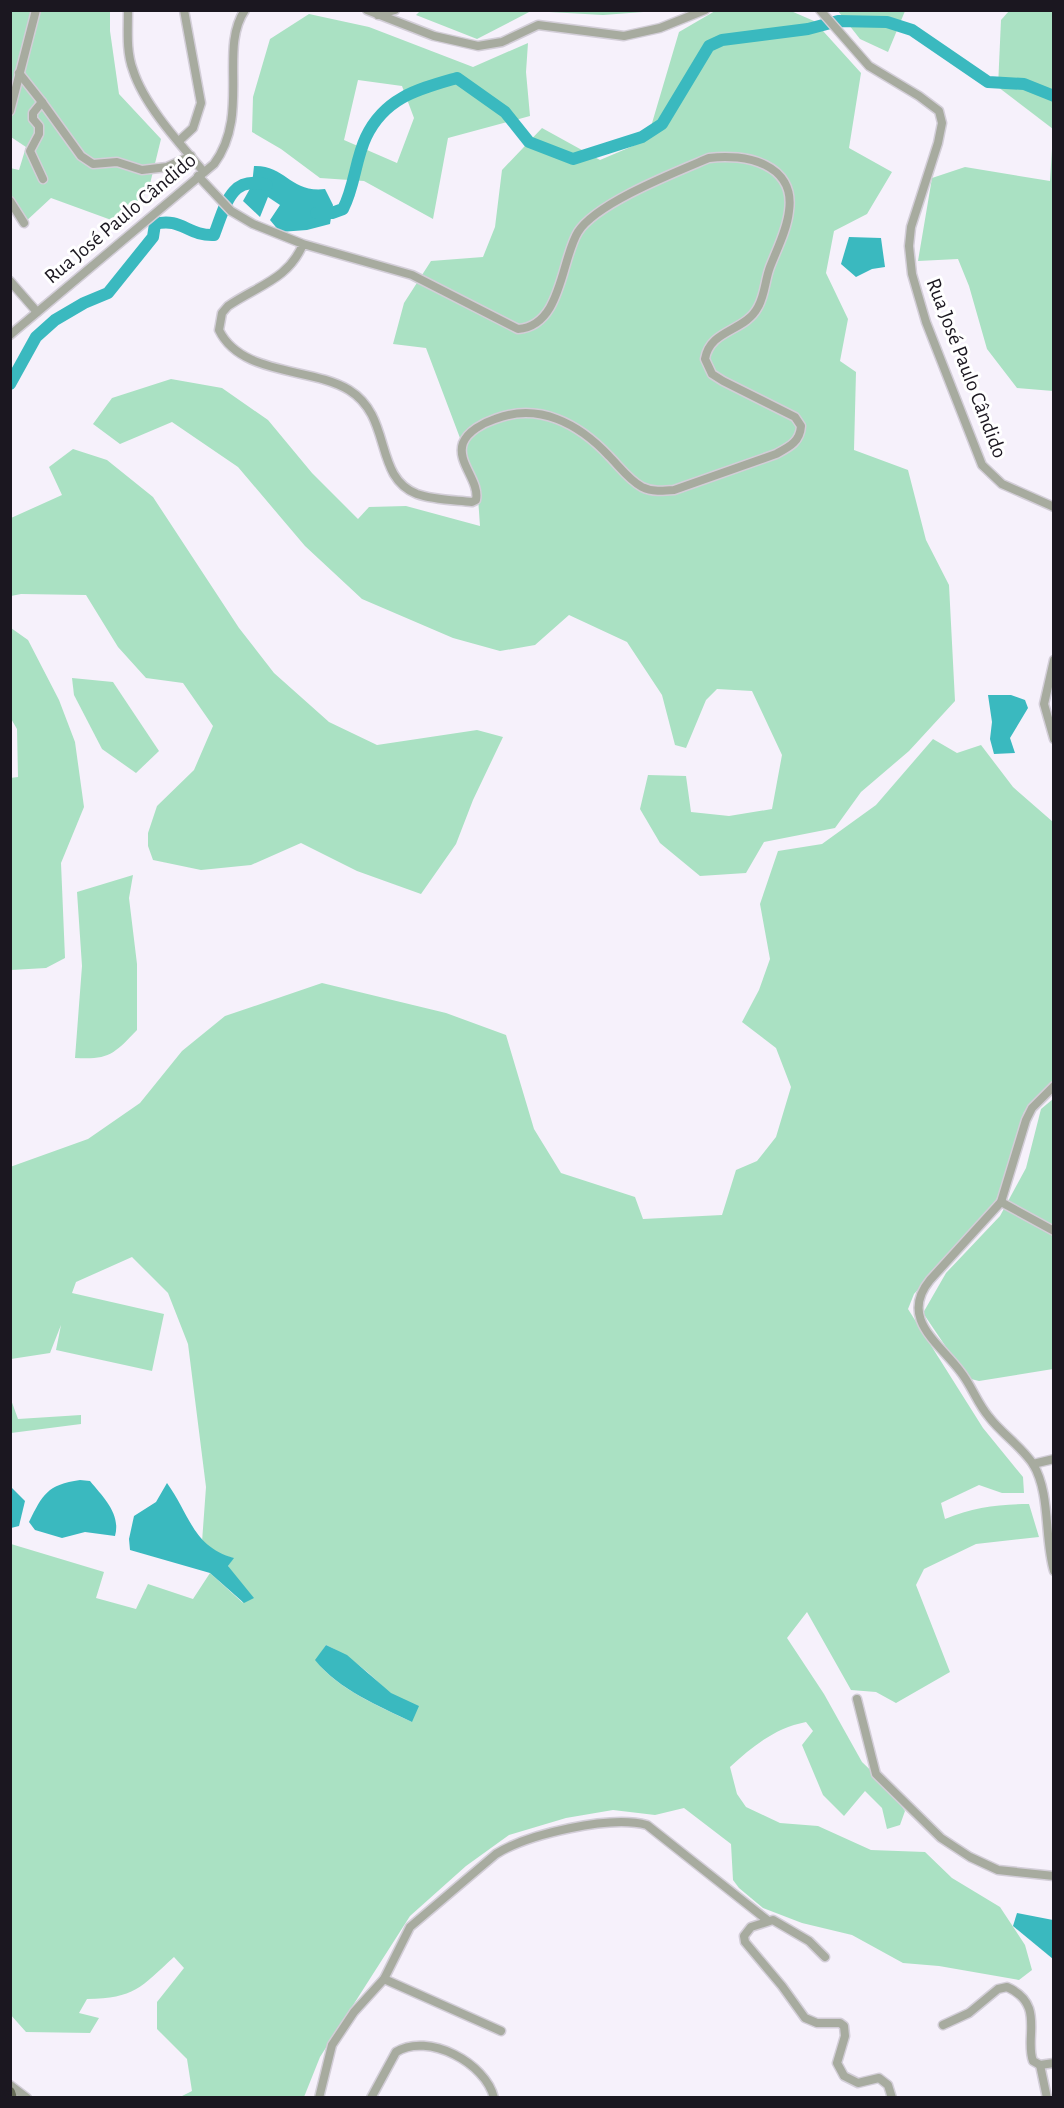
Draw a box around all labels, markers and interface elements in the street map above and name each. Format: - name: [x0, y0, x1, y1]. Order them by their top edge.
- street label: Rua José Paulo Cândido: [41, 149, 200, 288]
- street label: Rua José Paulo Cândido: [923, 275, 1010, 461]

